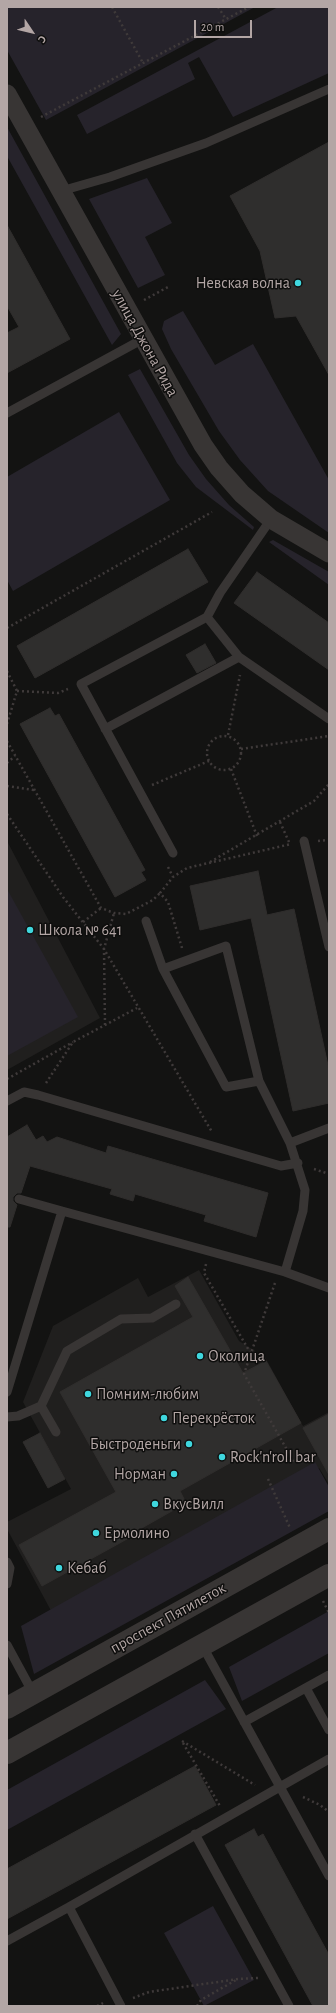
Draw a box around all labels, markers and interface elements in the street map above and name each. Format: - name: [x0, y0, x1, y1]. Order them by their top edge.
- north arrow: [12, 12, 52, 52]
- scale bar: [196, 12, 254, 38]
- text: 20 m: [201, 21, 224, 33]
- text: С: [36, 34, 48, 45]
- place label: Невская волна: [195, 273, 290, 293]
- marker: Невская волна: [293, 278, 303, 288]
- street label: улица Джона Рида: [108, 286, 182, 400]
- place label: Школа № 641: [38, 920, 122, 940]
- marker: Школа № 641: [25, 925, 35, 935]
- place label: Околица: [208, 1346, 265, 1366]
- marker: Околица: [195, 1351, 205, 1361]
- place label: Помним-любим: [96, 1384, 199, 1404]
- marker: Помним-любим: [83, 1389, 93, 1399]
- place label: Перекрёсток: [172, 1408, 255, 1428]
- marker: Перекрёсток: [159, 1413, 169, 1423]
- place label: Быстроденьги: [90, 1434, 181, 1454]
- marker: Быстроденьги: [184, 1439, 194, 1449]
- place label: Rock'n'roll bar: [230, 1447, 316, 1467]
- marker: Rock'n'roll bar: [217, 1452, 227, 1462]
- place label: Норман: [114, 1464, 166, 1484]
- marker: Норман: [169, 1469, 179, 1479]
- place label: ВкусВилл: [163, 1494, 224, 1514]
- marker: ВкусВилл: [150, 1499, 160, 1509]
- place label: Ермолино: [104, 1523, 170, 1543]
- marker: Ермолино: [91, 1528, 101, 1538]
- place label: Кебаб: [67, 1558, 106, 1578]
- marker: Кебаб: [54, 1563, 64, 1573]
- street label: проспект Пятилеток: [107, 1578, 229, 1658]

